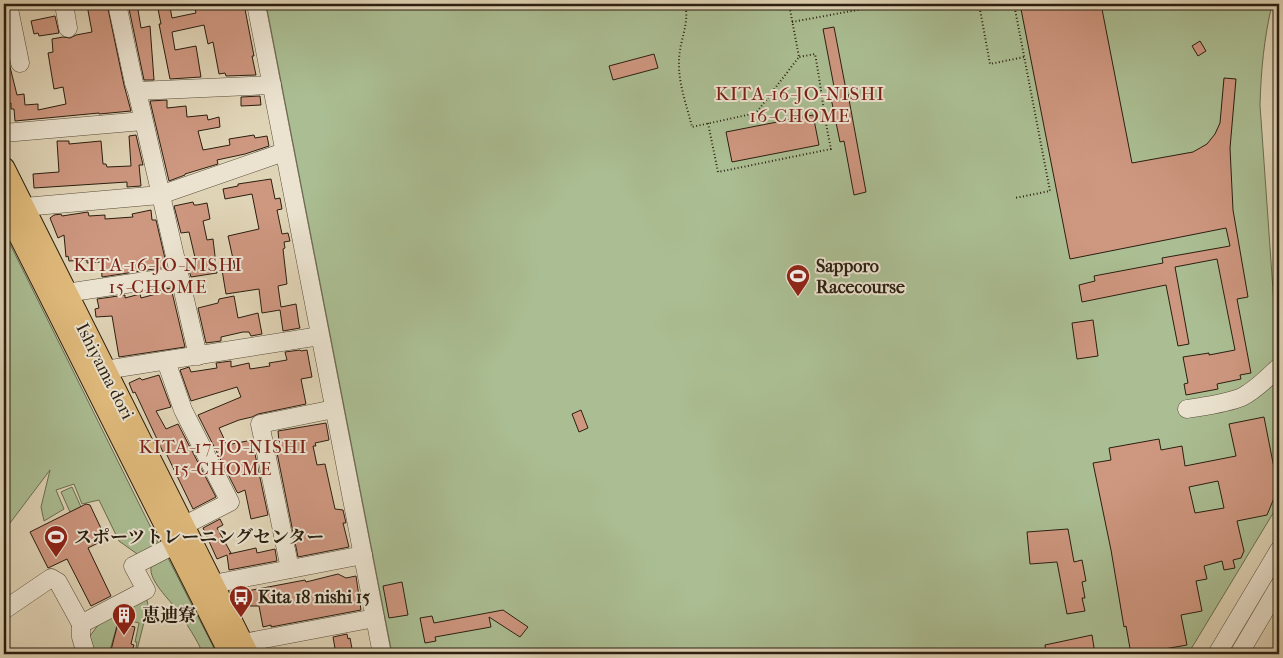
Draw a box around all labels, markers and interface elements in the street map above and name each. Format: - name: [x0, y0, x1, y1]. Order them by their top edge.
- district label: KITA-16-JO-NISHI 16-CHOME: [715, 83, 885, 127]
- district label: KITA-16-JO-NISHI 15-CHOME: [73, 254, 243, 298]
- place label: Sapporo Racecourse: [816, 256, 905, 298]
- sports icon: Sapporo Racecourse: [785, 263, 811, 297]
- street label: Ishiyama dori: [71, 320, 138, 424]
- district label: KITA-17-JO-NISHI 15-CHOME: [139, 436, 307, 480]
- sports icon: スポーツトレーニングセンター: [43, 524, 69, 558]
- place label: スポーツトレーニングセンター: [74, 527, 324, 548]
- bus stop icon: Kita 18 nishi 15: [228, 584, 254, 618]
- place label: Kita 18 nishi 15: [258, 587, 370, 608]
- building icon: 恵迪寮: [111, 602, 137, 636]
- place label: 恵迪寮: [142, 605, 196, 626]

